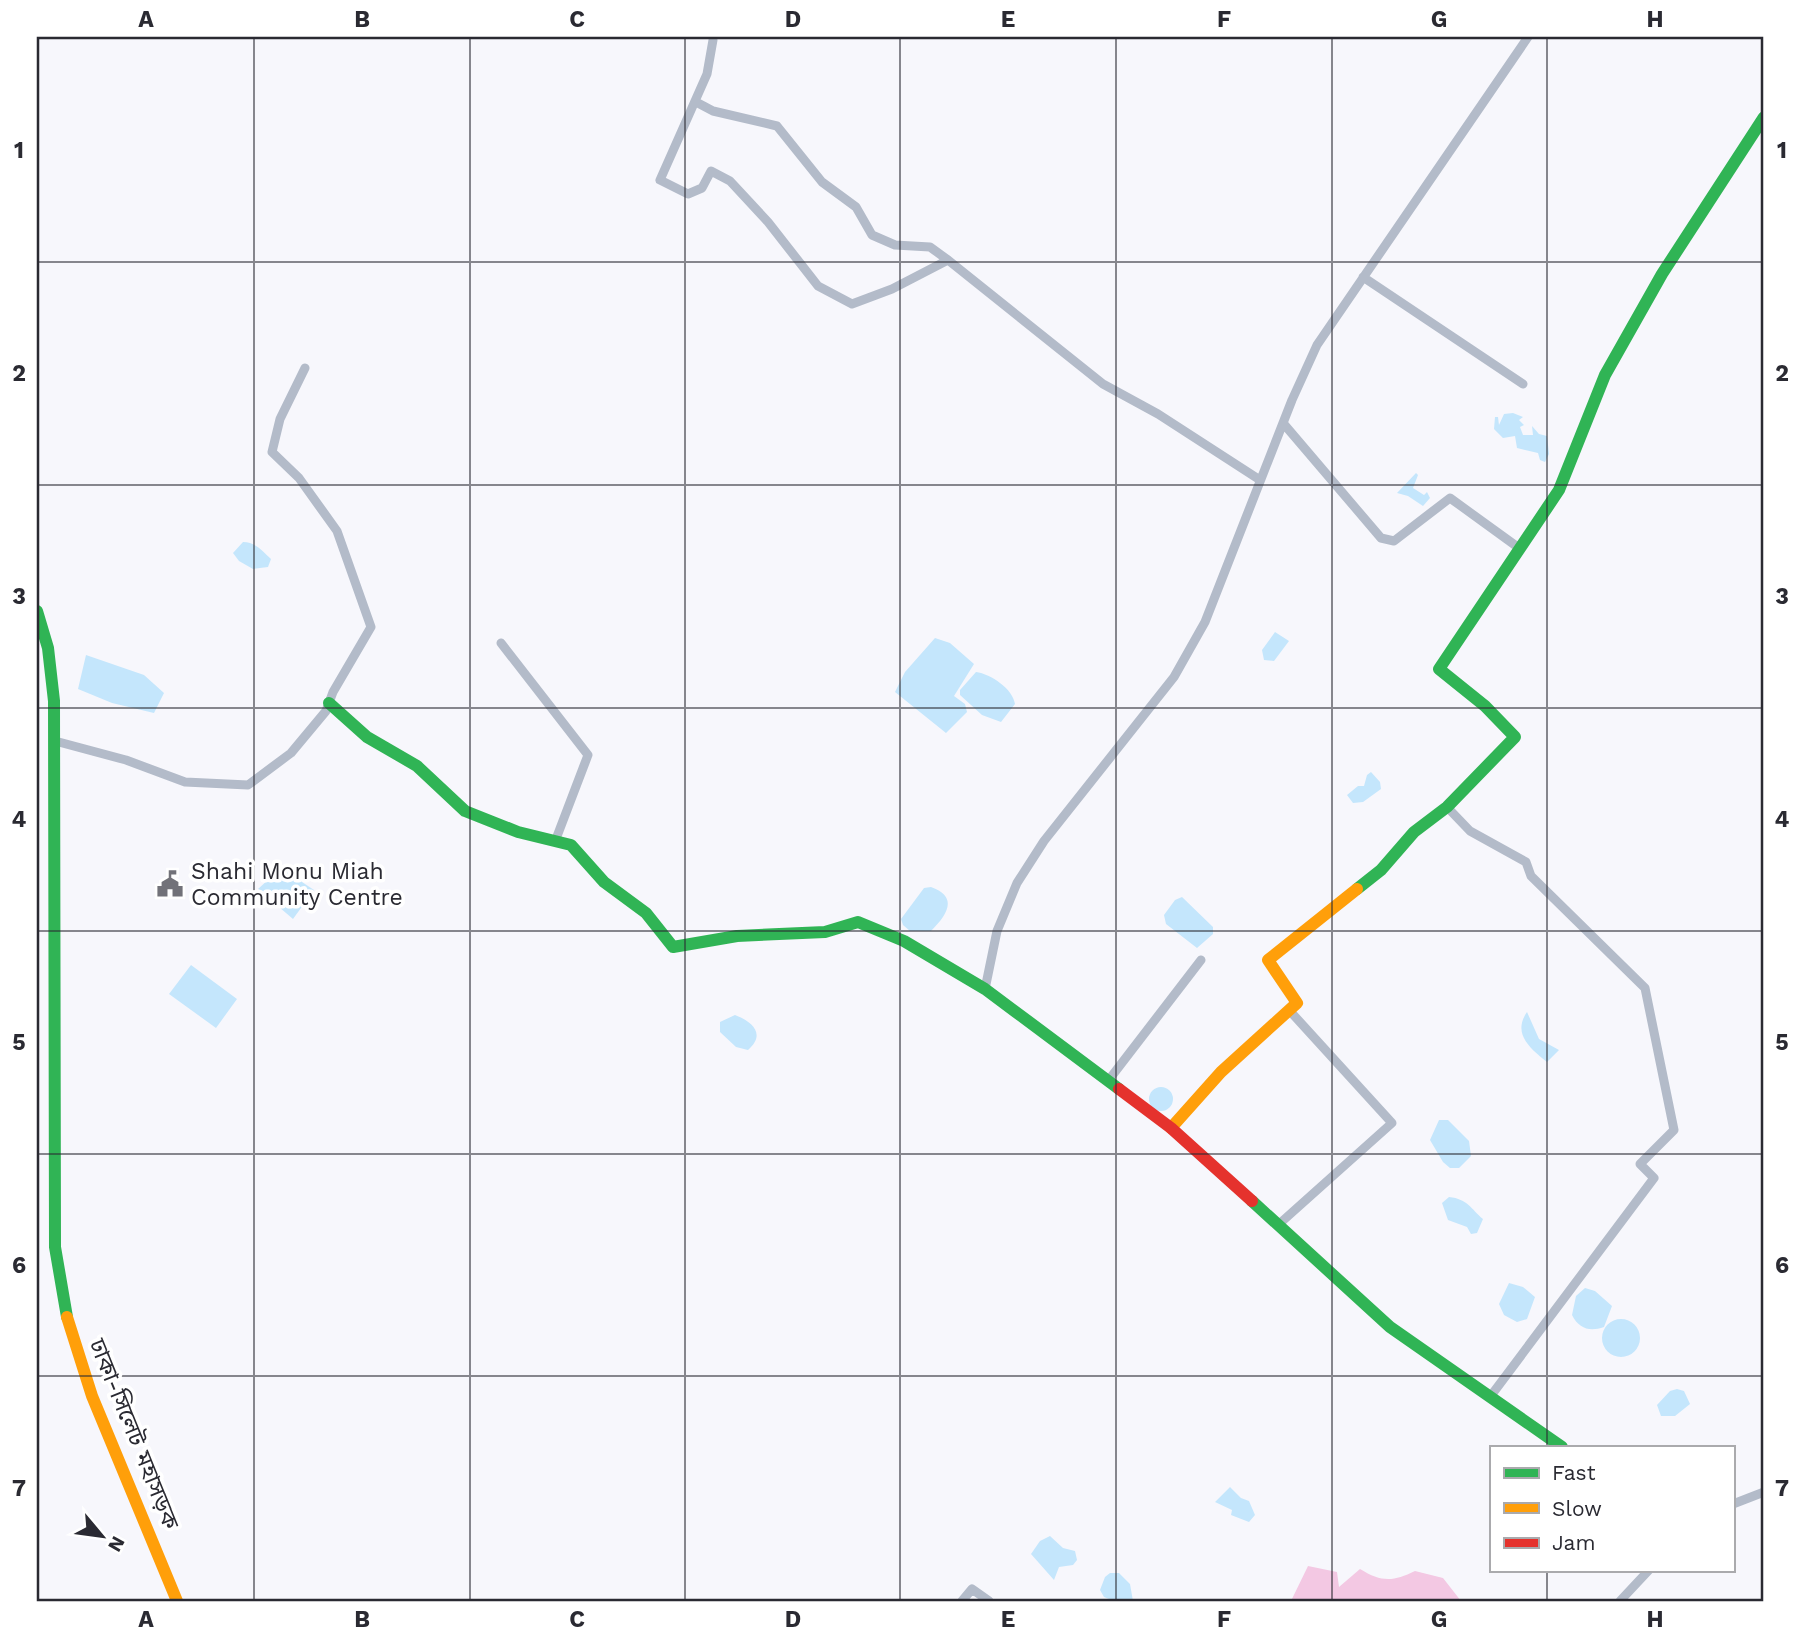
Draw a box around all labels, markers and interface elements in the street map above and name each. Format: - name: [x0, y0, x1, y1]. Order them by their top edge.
- text: A: [138, 6, 154, 33]
- text: B: [354, 6, 370, 33]
- text: C: [569, 6, 585, 33]
- text: D: [785, 6, 801, 33]
- text: E: [1001, 6, 1015, 33]
- text: F: [1217, 6, 1231, 33]
- text: G: [1431, 6, 1447, 33]
- text: H: [1646, 6, 1664, 33]
- text: 1: [14, 137, 24, 164]
- text: 1: [1777, 137, 1787, 164]
- text: 2: [12, 360, 26, 387]
- text: 2: [1775, 360, 1789, 387]
- text: 3: [12, 583, 26, 610]
- text: 3: [1775, 583, 1789, 610]
- text: 4: [12, 806, 27, 833]
- text: 4: [1775, 806, 1790, 833]
- place label: Shahi Monu Miah Community Centre: [191, 858, 403, 911]
- public building icon: Shahi Monu Miah Community Centre: [155, 869, 185, 899]
- text: 5: [12, 1029, 26, 1056]
- text: 5: [1775, 1029, 1789, 1056]
- text: 6: [12, 1252, 26, 1279]
- text: 6: [1775, 1252, 1789, 1279]
- street label: ঢাকা-সিলেট মহাসড়ক: [83, 1334, 185, 1533]
- legend: [1490, 1446, 1734, 1572]
- text: Fast: [1552, 1460, 1596, 1485]
- text: 7: [12, 1475, 26, 1502]
- text: 7: [1775, 1475, 1789, 1502]
- text: Slow: [1552, 1496, 1602, 1521]
- north arrow: [66, 1502, 136, 1572]
- text: Jam: [1552, 1530, 1595, 1555]
- text: N: [103, 1532, 130, 1556]
- text: A: [138, 1606, 154, 1633]
- text: B: [354, 1606, 370, 1633]
- text: C: [569, 1606, 585, 1633]
- text: D: [785, 1606, 801, 1633]
- text: E: [1001, 1606, 1015, 1633]
- text: F: [1217, 1606, 1231, 1633]
- text: G: [1431, 1606, 1447, 1633]
- text: H: [1646, 1606, 1664, 1633]

